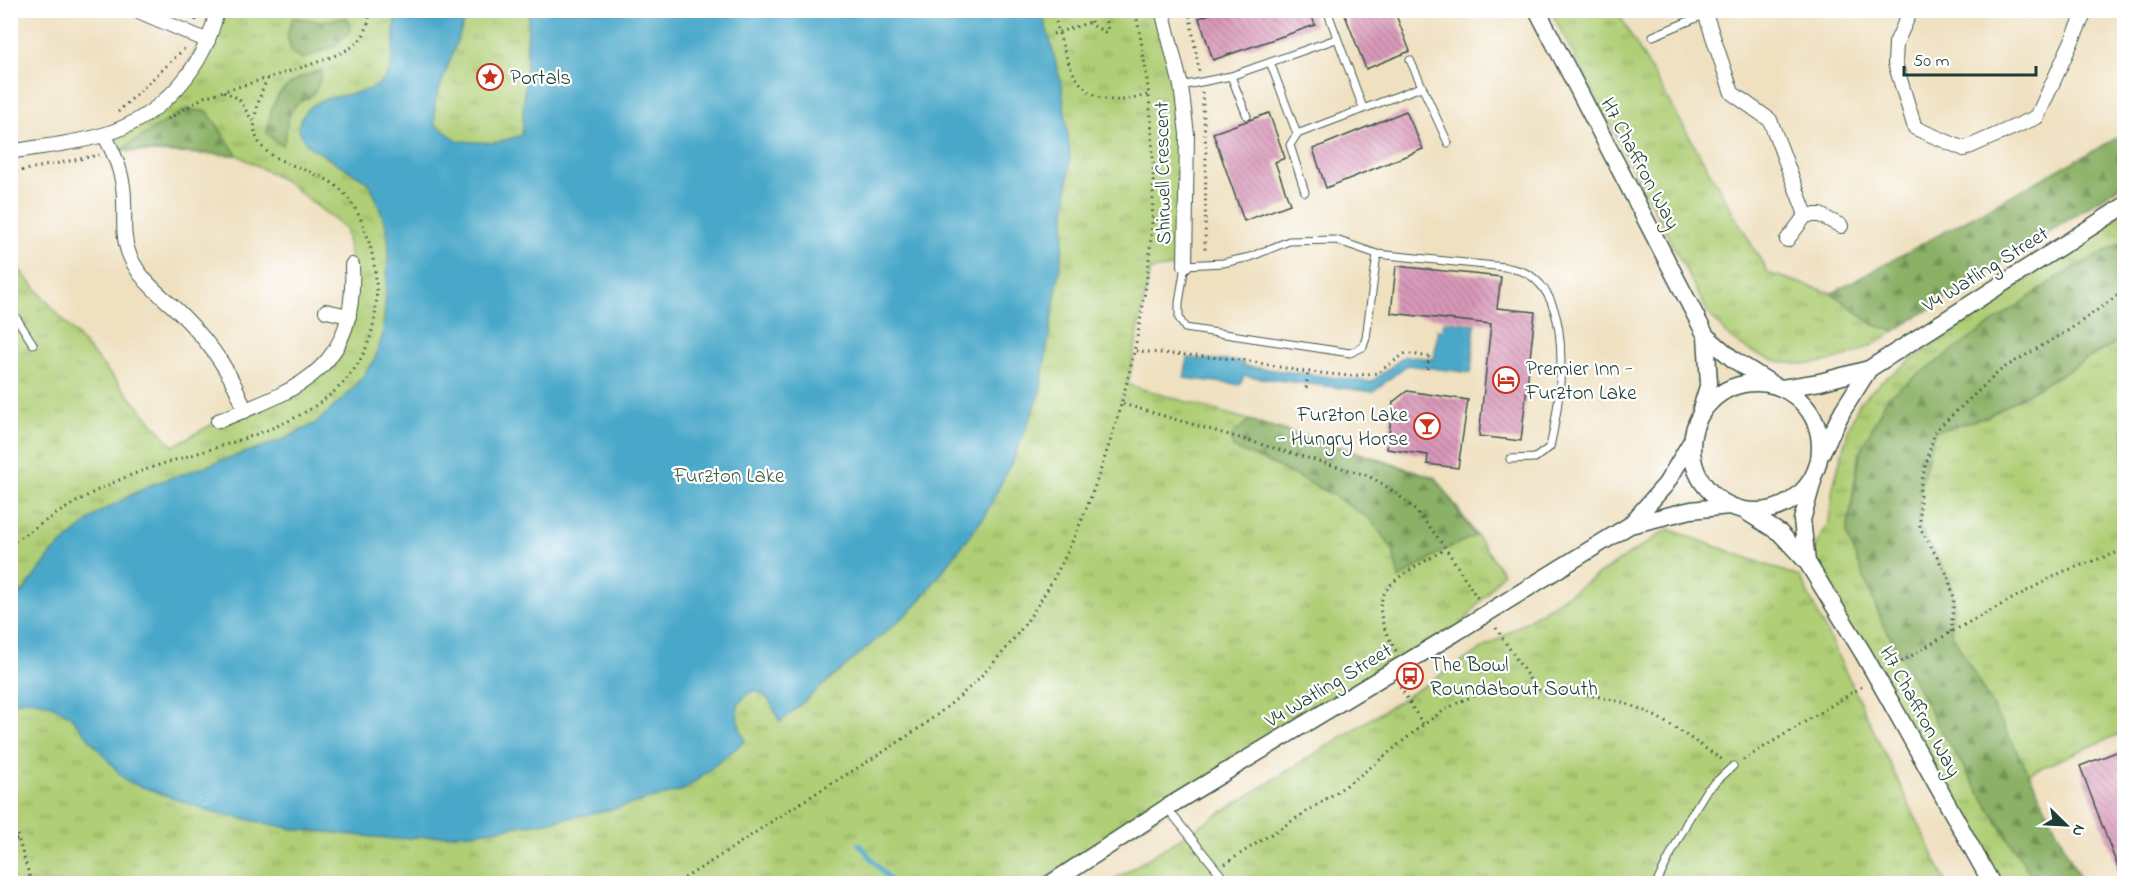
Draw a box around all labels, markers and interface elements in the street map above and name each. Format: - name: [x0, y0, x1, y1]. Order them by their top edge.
- scale bar: [1904, 39, 2036, 77]
- text: 50 m: [1913, 49, 1950, 75]
- place icon: Portals: [475, 62, 505, 92]
- place label: Portals: [510, 64, 571, 94]
- street label: H7 Chaffron Way: [1590, 93, 1687, 236]
- street label: Shirwell Crescent: [1148, 101, 1180, 245]
- street label: V4 Watling Street: [1916, 220, 2056, 324]
- place label: Premier Inn - Furzton Lake: [1525, 355, 1637, 409]
- hotel icon: Premier Inn - Furzton Lake: [1491, 365, 1521, 395]
- place label: Furzton Lake - Hungry Horse: [1278, 401, 1409, 457]
- bar icon: Furzton Lake - Hungry Horse: [1412, 411, 1442, 441]
- park label: Furzton Lake: [673, 462, 785, 492]
- street label: V4 Watling Street: [1259, 637, 1399, 739]
- street label: H7 Chaffron Way: [1869, 641, 1968, 784]
- place label: The Bowl Roundabout South: [1430, 651, 1598, 705]
- bus stop icon: The Bowl Roundabout South: [1395, 661, 1425, 691]
- north arrow: [2036, 795, 2096, 855]
- text: N: [2065, 820, 2091, 840]

